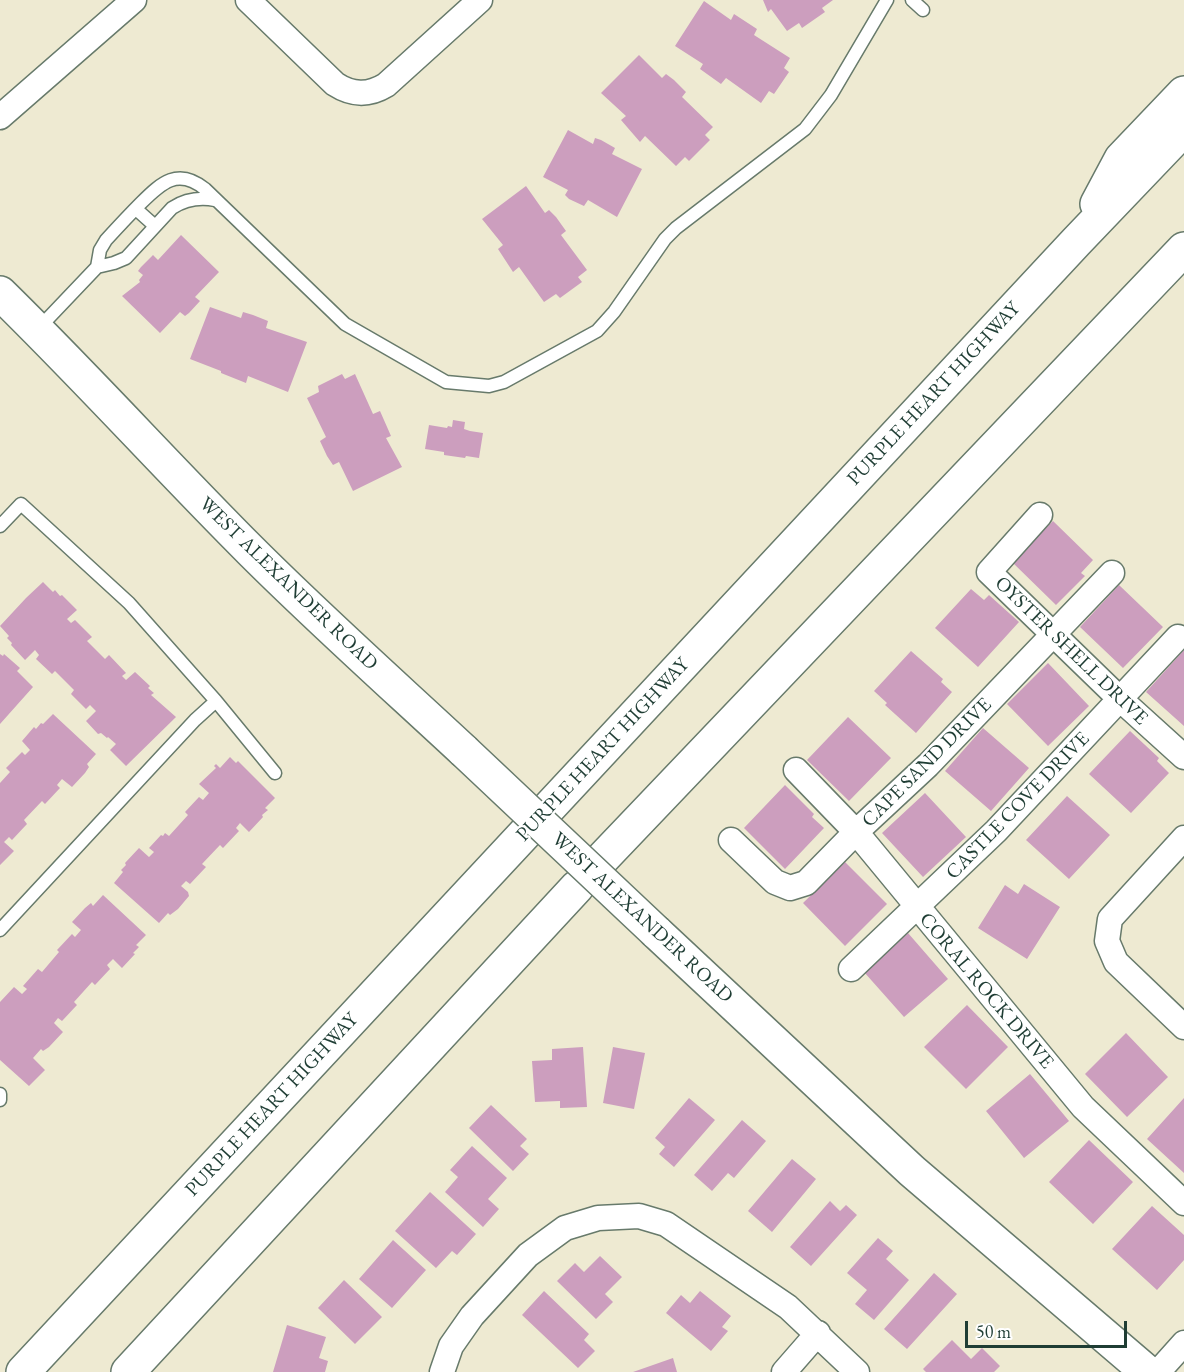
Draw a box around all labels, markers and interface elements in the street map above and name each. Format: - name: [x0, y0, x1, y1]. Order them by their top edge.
- street label: PURPLE HEART HIGHWAY: [843, 297, 1025, 491]
- street label: WEST ALEXANDER ROAD: [194, 492, 382, 676]
- street label: OYSTER SHELL DRIVE: [989, 572, 1153, 730]
- street label: PURPLE HEART HIGHWAY: [512, 653, 694, 847]
- street label: CAPE SAND DRIVE: [857, 693, 997, 833]
- street label: CASTLE COVE DRIVE: [941, 727, 1095, 885]
- street label: WEST ALEXANDER ROAD: [546, 828, 738, 1008]
- street label: CORAL ROCK DRIVE: [914, 908, 1058, 1074]
- street label: PURPLE HEART HIGHWAY: [181, 1008, 363, 1202]
- scale bar: [968, 1309, 1130, 1347]
- text: 50 m: [976, 1320, 1011, 1343]

